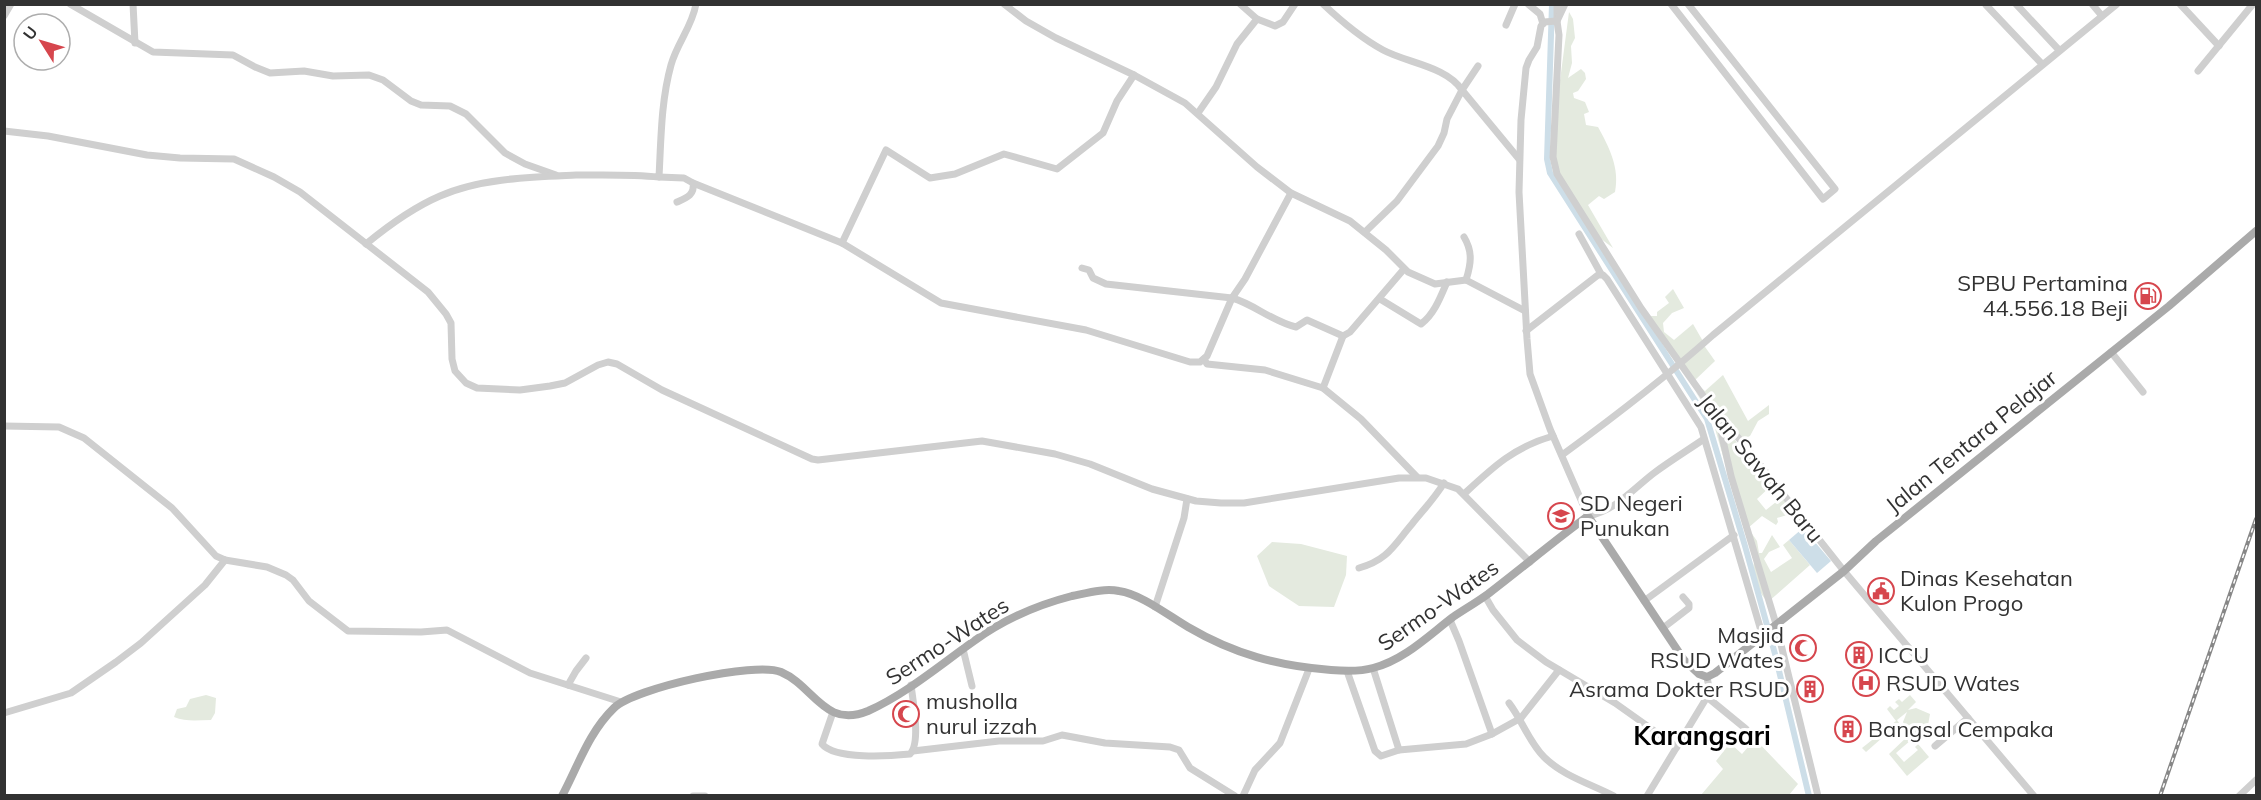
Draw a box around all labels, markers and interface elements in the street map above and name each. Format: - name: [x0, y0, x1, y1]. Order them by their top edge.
- north arrow: [12, 12, 72, 72]
- text: U: [18, 22, 42, 44]
- place label: SPBU Pertamina 44.556.18 Beji: [1957, 269, 2128, 322]
- fuel station icon: SPBU Pertamina 44.556.18 Beji: [2133, 281, 2163, 311]
- street label: Jalan Tentara Pelajar: [1880, 363, 2062, 519]
- street label: Jalan Sawah Baru: [1692, 388, 1830, 548]
- place label: SD Negeri Punukan: [1580, 489, 1683, 542]
- school or university icon: SD Negeri Punukan: [1546, 501, 1576, 531]
- street label: Sermo-Wates: [1372, 553, 1504, 657]
- place label: Dinas Kesehatan Kulon Progo: [1900, 564, 2073, 617]
- public building icon: Dinas Kesehatan Kulon Progo: [1866, 576, 1896, 606]
- street label: Sermo-Wates: [880, 591, 1014, 691]
- place label: Masjid RSUD Wates: [1650, 621, 1784, 674]
- mosque icon: Masjid RSUD Wates: [1788, 633, 1818, 663]
- building icon: ICCU: [1844, 640, 1874, 670]
- place label: ICCU: [1878, 641, 1929, 669]
- hospital icon: RSUD Wates: [1851, 668, 1881, 698]
- place label: RSUD Wates: [1886, 669, 2020, 697]
- building icon: Asrama Dokter RSUD: [1795, 674, 1825, 704]
- place label: Asrama Dokter RSUD: [1569, 675, 1790, 703]
- place label: musholla nurul izzah: [926, 687, 1037, 740]
- mosque icon: musholla nurul izzah: [891, 699, 921, 729]
- building icon: Bangsal Cempaka: [1833, 714, 1863, 744]
- place label: Bangsal Cempaka: [1868, 715, 2054, 743]
- district label: Karangsari: [1633, 719, 1771, 752]

